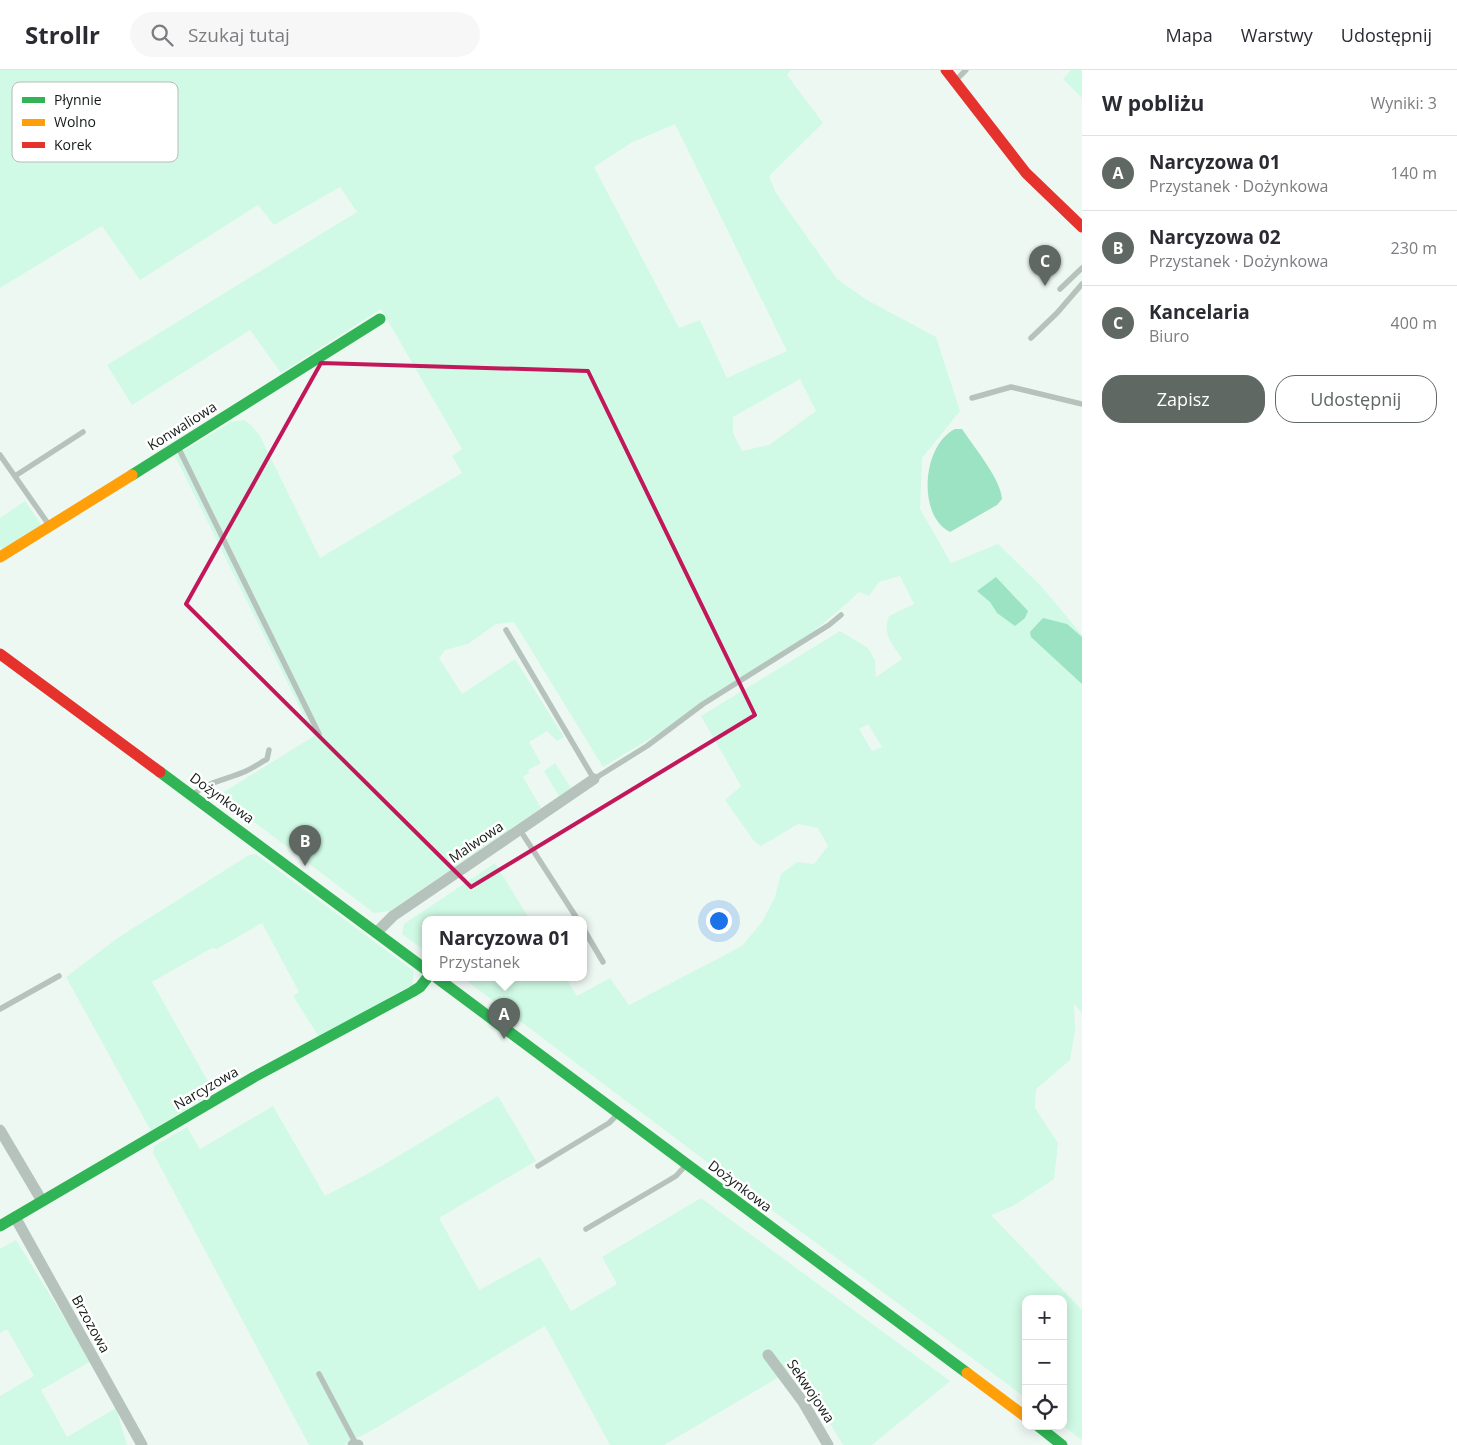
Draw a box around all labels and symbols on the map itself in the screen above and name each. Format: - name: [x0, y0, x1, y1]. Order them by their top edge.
- legend: [12, 82, 178, 162]
- text: Płynnie: [54, 90, 102, 109]
- text: Wolno: [54, 112, 96, 131]
- text: Korek: [54, 135, 93, 154]
- pin: C: [1029, 245, 1061, 286]
- street label: Konwaliowa: [143, 397, 220, 454]
- street label: Dożynkowa: [186, 768, 258, 827]
- street label: Malwowa: [445, 816, 507, 867]
- pin: B: [289, 825, 321, 866]
- your location: [706, 908, 732, 934]
- pin: A: [488, 998, 520, 1039]
- street label: Narcyzowa: [170, 1061, 241, 1114]
- street label: Dożynkowa: [705, 1155, 776, 1216]
- street label: Brzozowa: [68, 1291, 115, 1356]
- street label: Sekwojowa: [783, 1355, 840, 1426]

